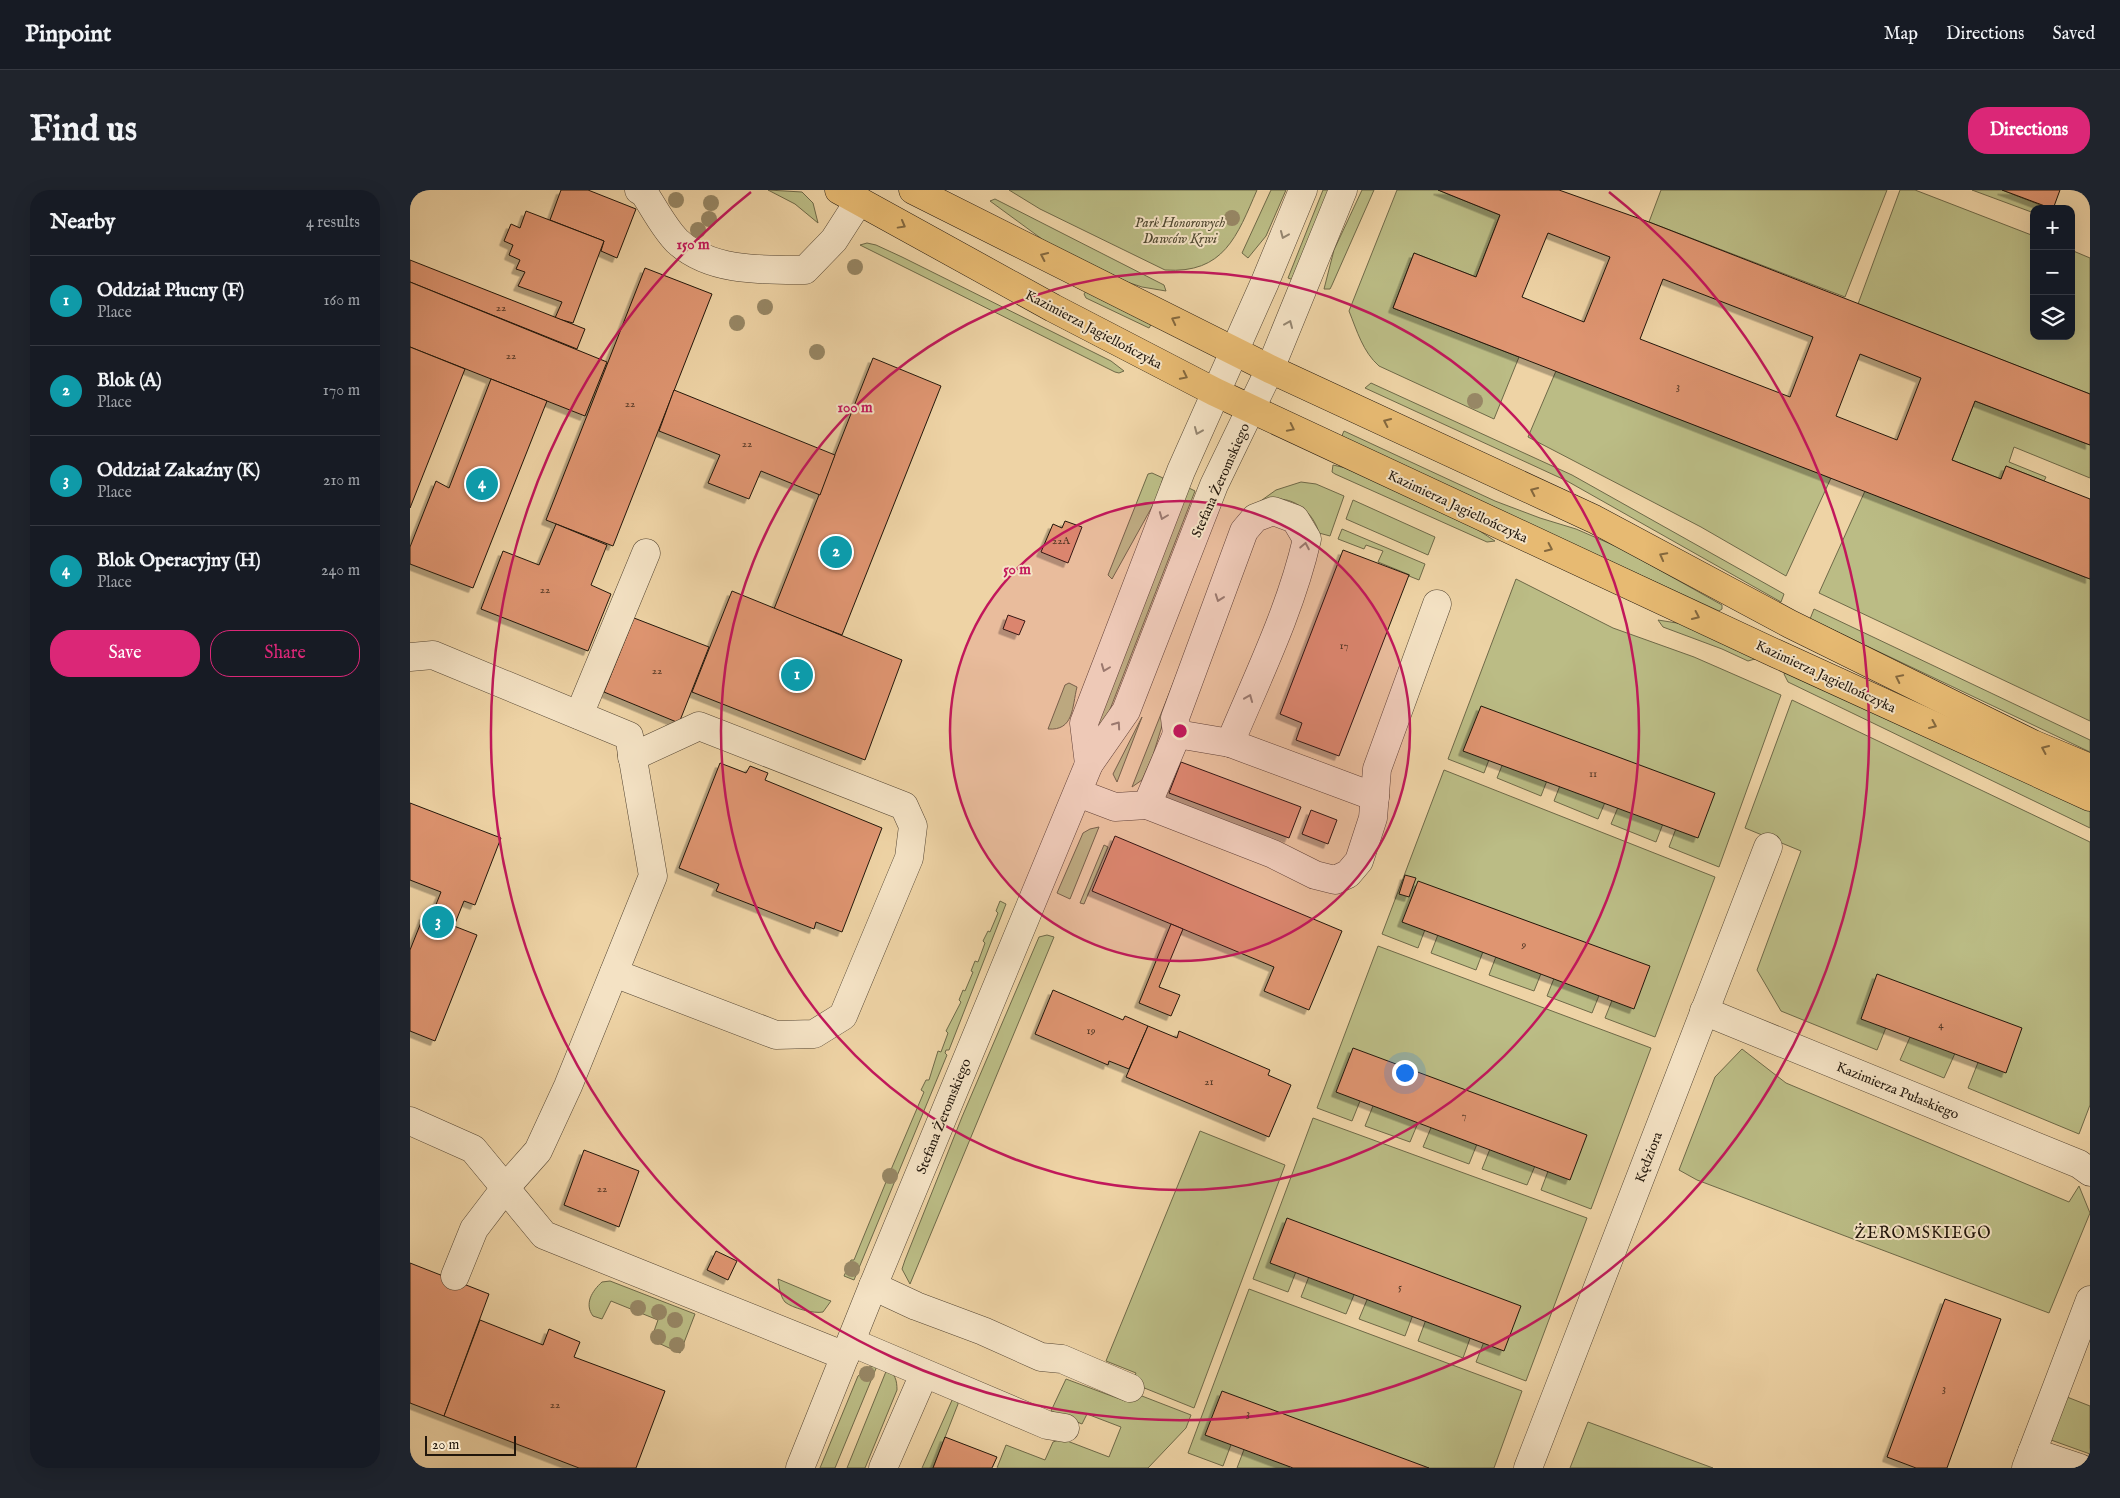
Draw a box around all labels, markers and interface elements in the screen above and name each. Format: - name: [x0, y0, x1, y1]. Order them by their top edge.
- text: Pinpoint: [25, 19, 111, 50]
- text: Map: [1884, 23, 1918, 46]
- text: Directions: [1946, 23, 2024, 46]
- text: Saved: [2052, 23, 2095, 46]
- button: Directions: [1968, 107, 2090, 154]
- text: Find us: [30, 108, 137, 153]
- map controls: [2030, 205, 2075, 340]
- button: +: [2030, 205, 2075, 250]
- text: Nearby: [50, 209, 115, 236]
- text: 4 results: [306, 213, 360, 233]
- park label: Park Honorowych Dawców Krwi: [1135, 214, 1225, 248]
- one-way arrow: [897, 219, 906, 229]
- one-way arrow: [1280, 230, 1291, 239]
- text: 150 m: [676, 235, 710, 254]
- button: −: [2030, 250, 2075, 295]
- one-way arrow: [1040, 251, 1049, 262]
- text: Oddział Płucny (F): [97, 279, 244, 303]
- street label: Kazimierza Jagiellończyka: [1022, 286, 1166, 374]
- text: 1: [63, 291, 69, 311]
- text: 160 m: [324, 291, 360, 311]
- button: layers: [2030, 295, 2075, 340]
- house number: 22: [496, 301, 506, 315]
- text: Place: [97, 303, 132, 323]
- one-way arrow: [1171, 316, 1180, 326]
- one-way arrow: [1283, 320, 1294, 329]
- house number: 22: [506, 349, 516, 363]
- text: Blok (A): [97, 369, 162, 393]
- one-way arrow: [1179, 370, 1188, 380]
- house number: 3: [1676, 380, 1680, 394]
- text: 2: [62, 381, 70, 401]
- text: 170 m: [323, 381, 360, 401]
- text: Place: [97, 393, 132, 413]
- house number: 22: [625, 397, 635, 411]
- text: 100 m: [837, 398, 873, 417]
- one-way arrow: [1383, 418, 1392, 429]
- street label: Stefana Żeromskiego: [1188, 420, 1254, 540]
- one-way arrow: [1285, 421, 1294, 431]
- one-way arrow: [1193, 426, 1204, 435]
- house number: 22: [742, 437, 752, 451]
- text: Oddział Zakaźny (K): [97, 459, 260, 483]
- pin: 4: [466, 465, 498, 503]
- street label: Kazimierza Jagiellończyka: [1385, 467, 1531, 548]
- text: 3: [63, 471, 69, 491]
- text: 210 m: [323, 471, 360, 491]
- text: Place: [97, 483, 132, 503]
- one-way arrow: [1530, 487, 1539, 497]
- one-way arrow: [1159, 511, 1170, 520]
- pin: 2: [820, 533, 852, 571]
- house number: 22A: [1052, 534, 1070, 548]
- one-way arrow: [1300, 542, 1310, 551]
- one-way arrow: [1544, 542, 1553, 552]
- text: Blok Operacyjny (H): [97, 549, 261, 573]
- one-way arrow: [1659, 552, 1668, 562]
- text: 50 m: [1003, 560, 1031, 579]
- text: 4: [62, 561, 70, 581]
- text: 240 m: [321, 561, 360, 581]
- text: Place: [97, 573, 132, 593]
- house number: 22: [540, 583, 550, 597]
- one-way arrow: [1215, 593, 1225, 601]
- one-way arrow: [1691, 610, 1700, 621]
- button: Save: [50, 630, 200, 677]
- button: Share: [210, 630, 360, 677]
- street label: Kazimierza Jagiellończyka: [1753, 637, 1899, 718]
- house number: 17: [1339, 639, 1349, 653]
- pin: 1: [781, 656, 813, 694]
- one-way arrow: [1101, 663, 1111, 671]
- house number: 22: [652, 664, 662, 678]
- one-way arrow: [1895, 674, 1904, 684]
- one-way arrow: [1243, 694, 1253, 703]
- one-way arrow: [1928, 719, 1937, 729]
- one-way arrow: [1111, 721, 1120, 730]
- centre of rings: [1171, 722, 1189, 740]
- one-way arrow: [2041, 744, 2050, 755]
- house number: 11: [1589, 767, 1597, 781]
- pin: 3: [422, 903, 454, 941]
- house number: 9: [1521, 938, 1527, 952]
- house number: 4: [1938, 1018, 1944, 1032]
- house number: 19: [1087, 1024, 1096, 1038]
- street label: Stefana Żeromskiego: [912, 1055, 976, 1177]
- street label: Kazimierza Pułaskiego: [1834, 1058, 1962, 1124]
- your location: [1392, 1060, 1418, 1086]
- house number: 21: [1204, 1075, 1214, 1089]
- house number: 7: [1461, 1109, 1467, 1123]
- street label: Kędziora: [1631, 1129, 1667, 1185]
- house number: 22: [597, 1182, 607, 1196]
- district label: ŻEROMSKIEGO: [1854, 1222, 1992, 1244]
- house number: 5: [1398, 1280, 1402, 1294]
- house number: 3: [1942, 1382, 1946, 1396]
- house number: 22: [550, 1398, 560, 1412]
- house number: 3: [1246, 1407, 1250, 1421]
- scale bar: [425, 1433, 516, 1456]
- text: 20 m: [432, 1436, 459, 1454]

